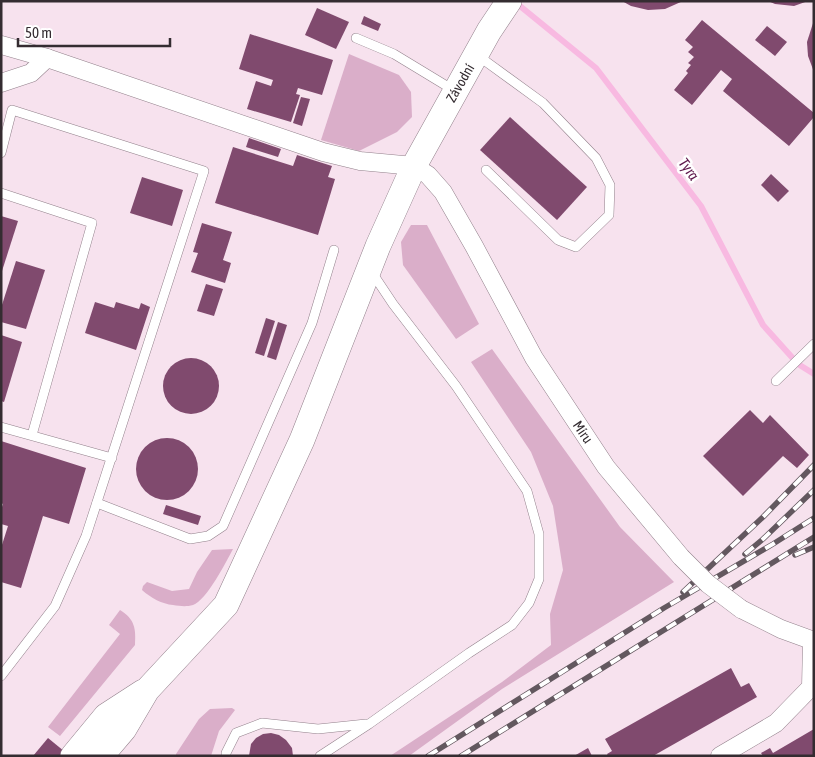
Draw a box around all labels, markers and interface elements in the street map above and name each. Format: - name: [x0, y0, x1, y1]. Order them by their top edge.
- scale bar: [18, 15, 170, 47]
- text: 50 m: [25, 24, 52, 41]
- street label: Závodní: [443, 61, 477, 105]
- water label: Tyra: [675, 155, 703, 183]
- street label: Míru: [570, 418, 596, 446]

